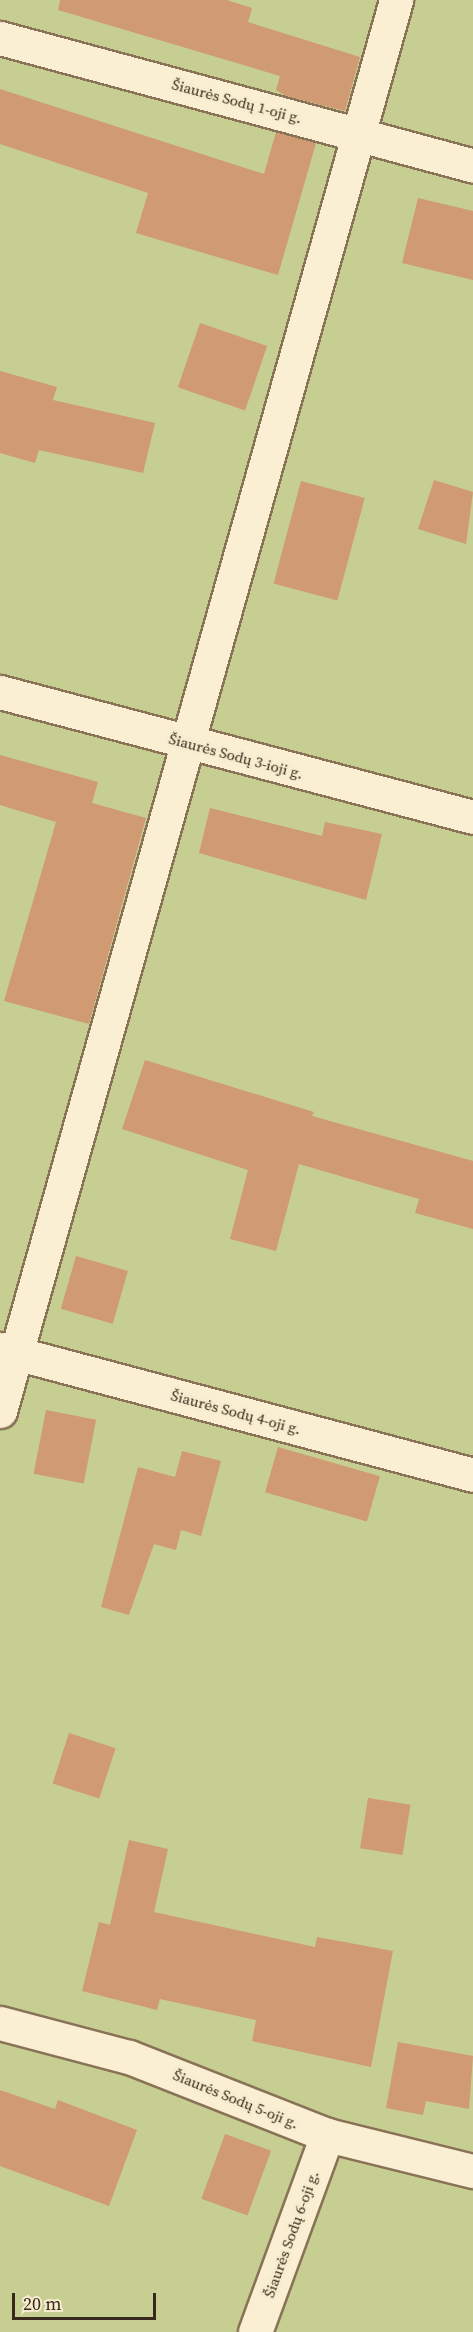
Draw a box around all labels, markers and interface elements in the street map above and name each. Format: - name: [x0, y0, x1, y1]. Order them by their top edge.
- street label: Šiaurės Sodų 1-oji g.: [170, 75, 304, 127]
- street label: Šiaurės Sodų 3-ioji g.: [167, 729, 305, 783]
- street label: Šiaurės Sodų 4-oji g.: [169, 1386, 303, 1438]
- street label: Šiaurės Sodų 5-oji g.: [171, 2066, 301, 2132]
- street label: Šiaurės Sodų 6-oji g.: [260, 2168, 322, 2300]
- scale bar: [15, 2281, 159, 2319]
- text: 20 m: [23, 2291, 61, 2316]

